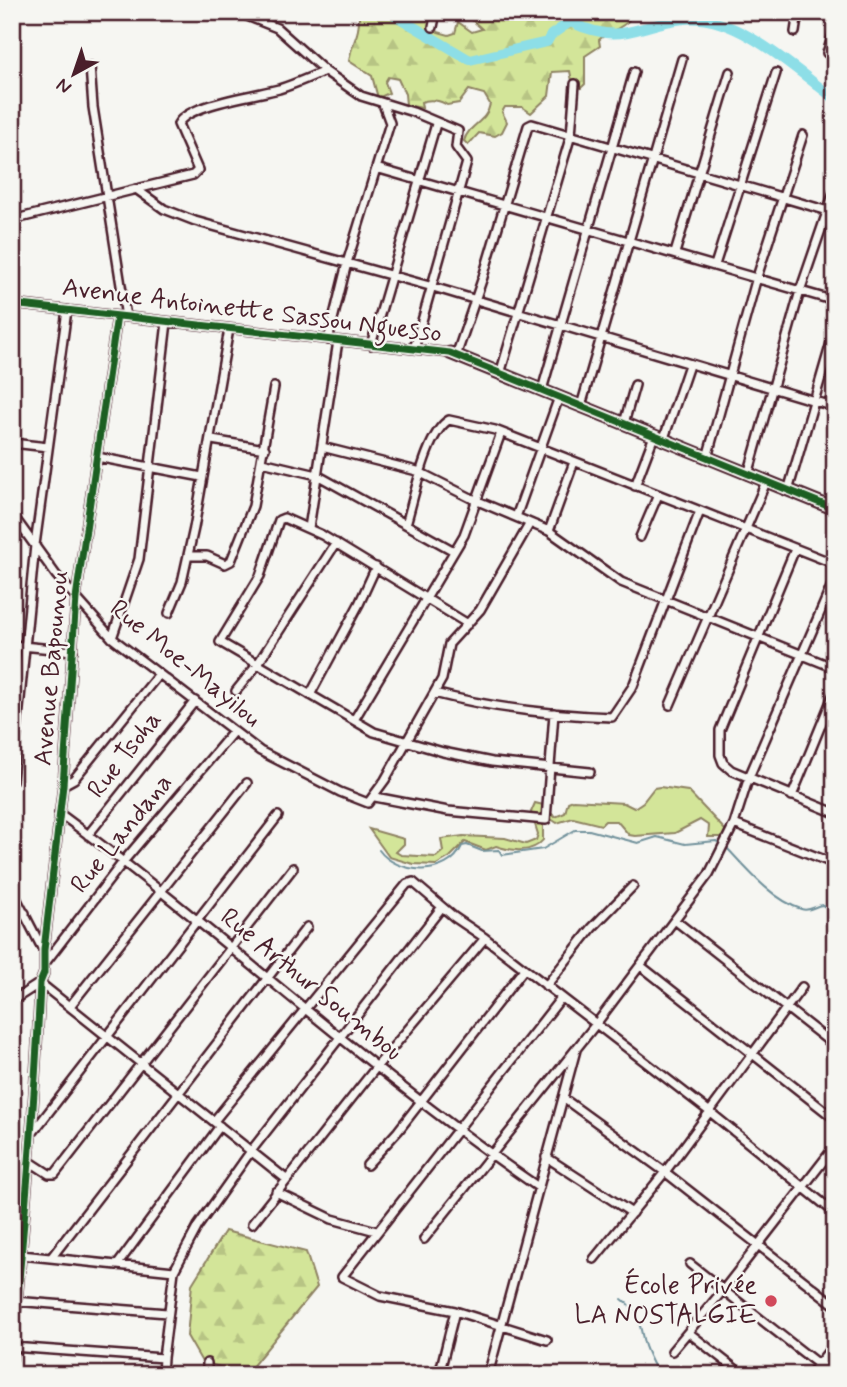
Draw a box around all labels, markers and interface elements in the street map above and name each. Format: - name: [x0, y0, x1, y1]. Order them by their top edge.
- north arrow: [38, 38, 108, 108]
- text: N: [51, 72, 77, 100]
- street label: Avenue Antoinette Sassou Nguesso: [60, 271, 444, 354]
- street label: Avenue Bapounou: [27, 569, 77, 767]
- street label: Rue Moe-Mayilou: [102, 592, 268, 736]
- street label: Rue Tsoha: [80, 704, 170, 806]
- street label: Rue Landana: [63, 767, 181, 901]
- street label: Rue Arthur Soumbou: [213, 901, 409, 1069]
- place label: École Privée LA NOSTALGIE: [574, 1267, 757, 1333]
- marker: École Privée LA NOSTALGIE: [763, 1293, 779, 1309]

